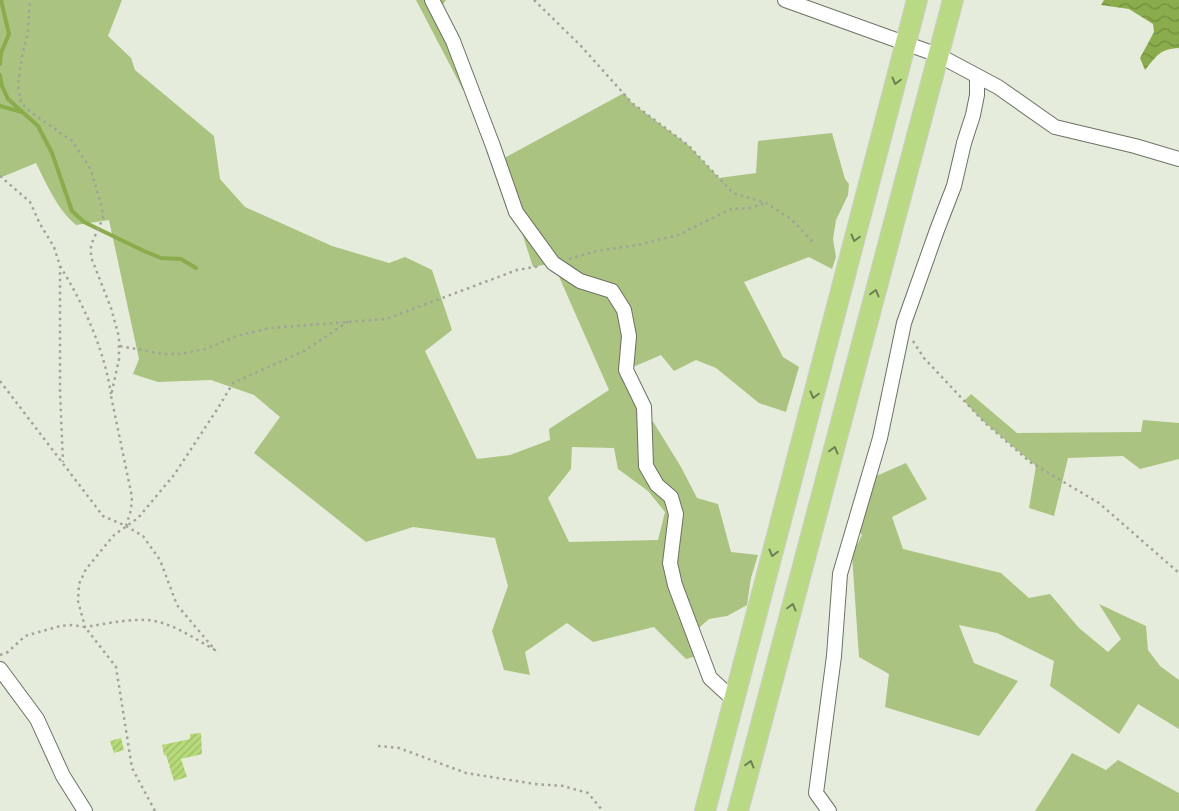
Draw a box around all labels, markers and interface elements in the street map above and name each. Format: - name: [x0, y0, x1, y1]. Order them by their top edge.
- one-way arrow: [891, 77, 902, 85]
- one-way arrow: [850, 234, 861, 243]
- one-way arrow: [869, 288, 880, 297]
- one-way arrow: [809, 391, 820, 400]
- one-way arrow: [828, 446, 838, 454]
- one-way arrow: [768, 548, 778, 556]
- one-way arrow: [786, 602, 797, 611]
- one-way arrow: [745, 760, 755, 768]

